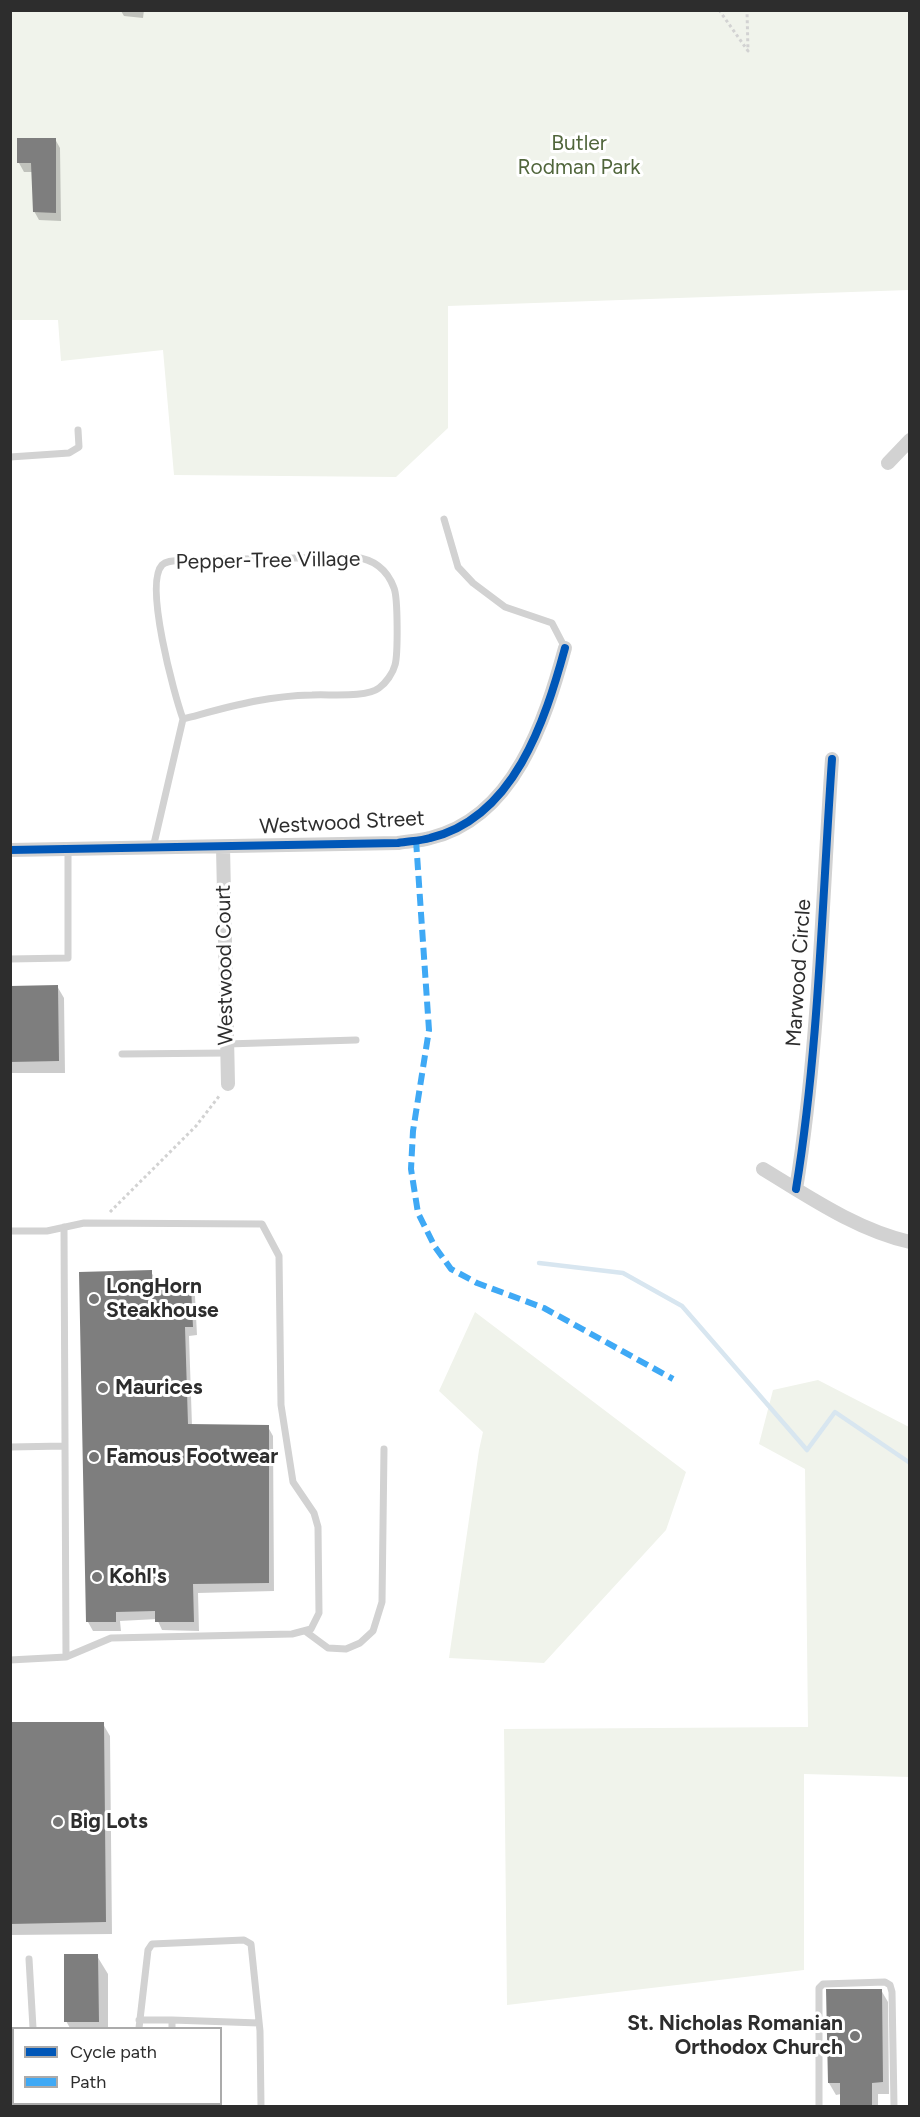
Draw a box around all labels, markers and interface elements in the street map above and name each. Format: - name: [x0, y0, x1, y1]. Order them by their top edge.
- park label: Butler Rodman Park: [517, 131, 641, 181]
- street label: Pepper-Tree Village: [176, 547, 360, 575]
- street label: Westwood Street: [259, 806, 425, 840]
- street label: Westwood Court: [211, 884, 239, 1046]
- street label: Marwood Circle: [781, 898, 817, 1048]
- place label: LongHorn Steakhouse: [106, 1274, 219, 1324]
- marker: LongHorn Steakhouse: [87, 1292, 101, 1306]
- place label: Maurices: [115, 1375, 202, 1401]
- marker: Maurices: [96, 1381, 110, 1395]
- place label: Famous Footwear: [106, 1444, 278, 1470]
- marker: Famous Footwear: [87, 1450, 101, 1464]
- place label: Kohl's: [109, 1564, 167, 1590]
- marker: Kohl's: [90, 1570, 104, 1584]
- place label: Big Lots: [70, 1809, 148, 1835]
- marker: Big Lots: [51, 1815, 65, 1829]
- place label: St. Nicholas Romanian Orthodox Church: [627, 2011, 843, 2061]
- legend: [12, 2027, 222, 2105]
- marker: St. Nicholas Romanian Orthodox Church: [848, 2029, 862, 2043]
- text: Cycle path: [70, 2041, 157, 2063]
- text: Path: [70, 2071, 106, 2093]

